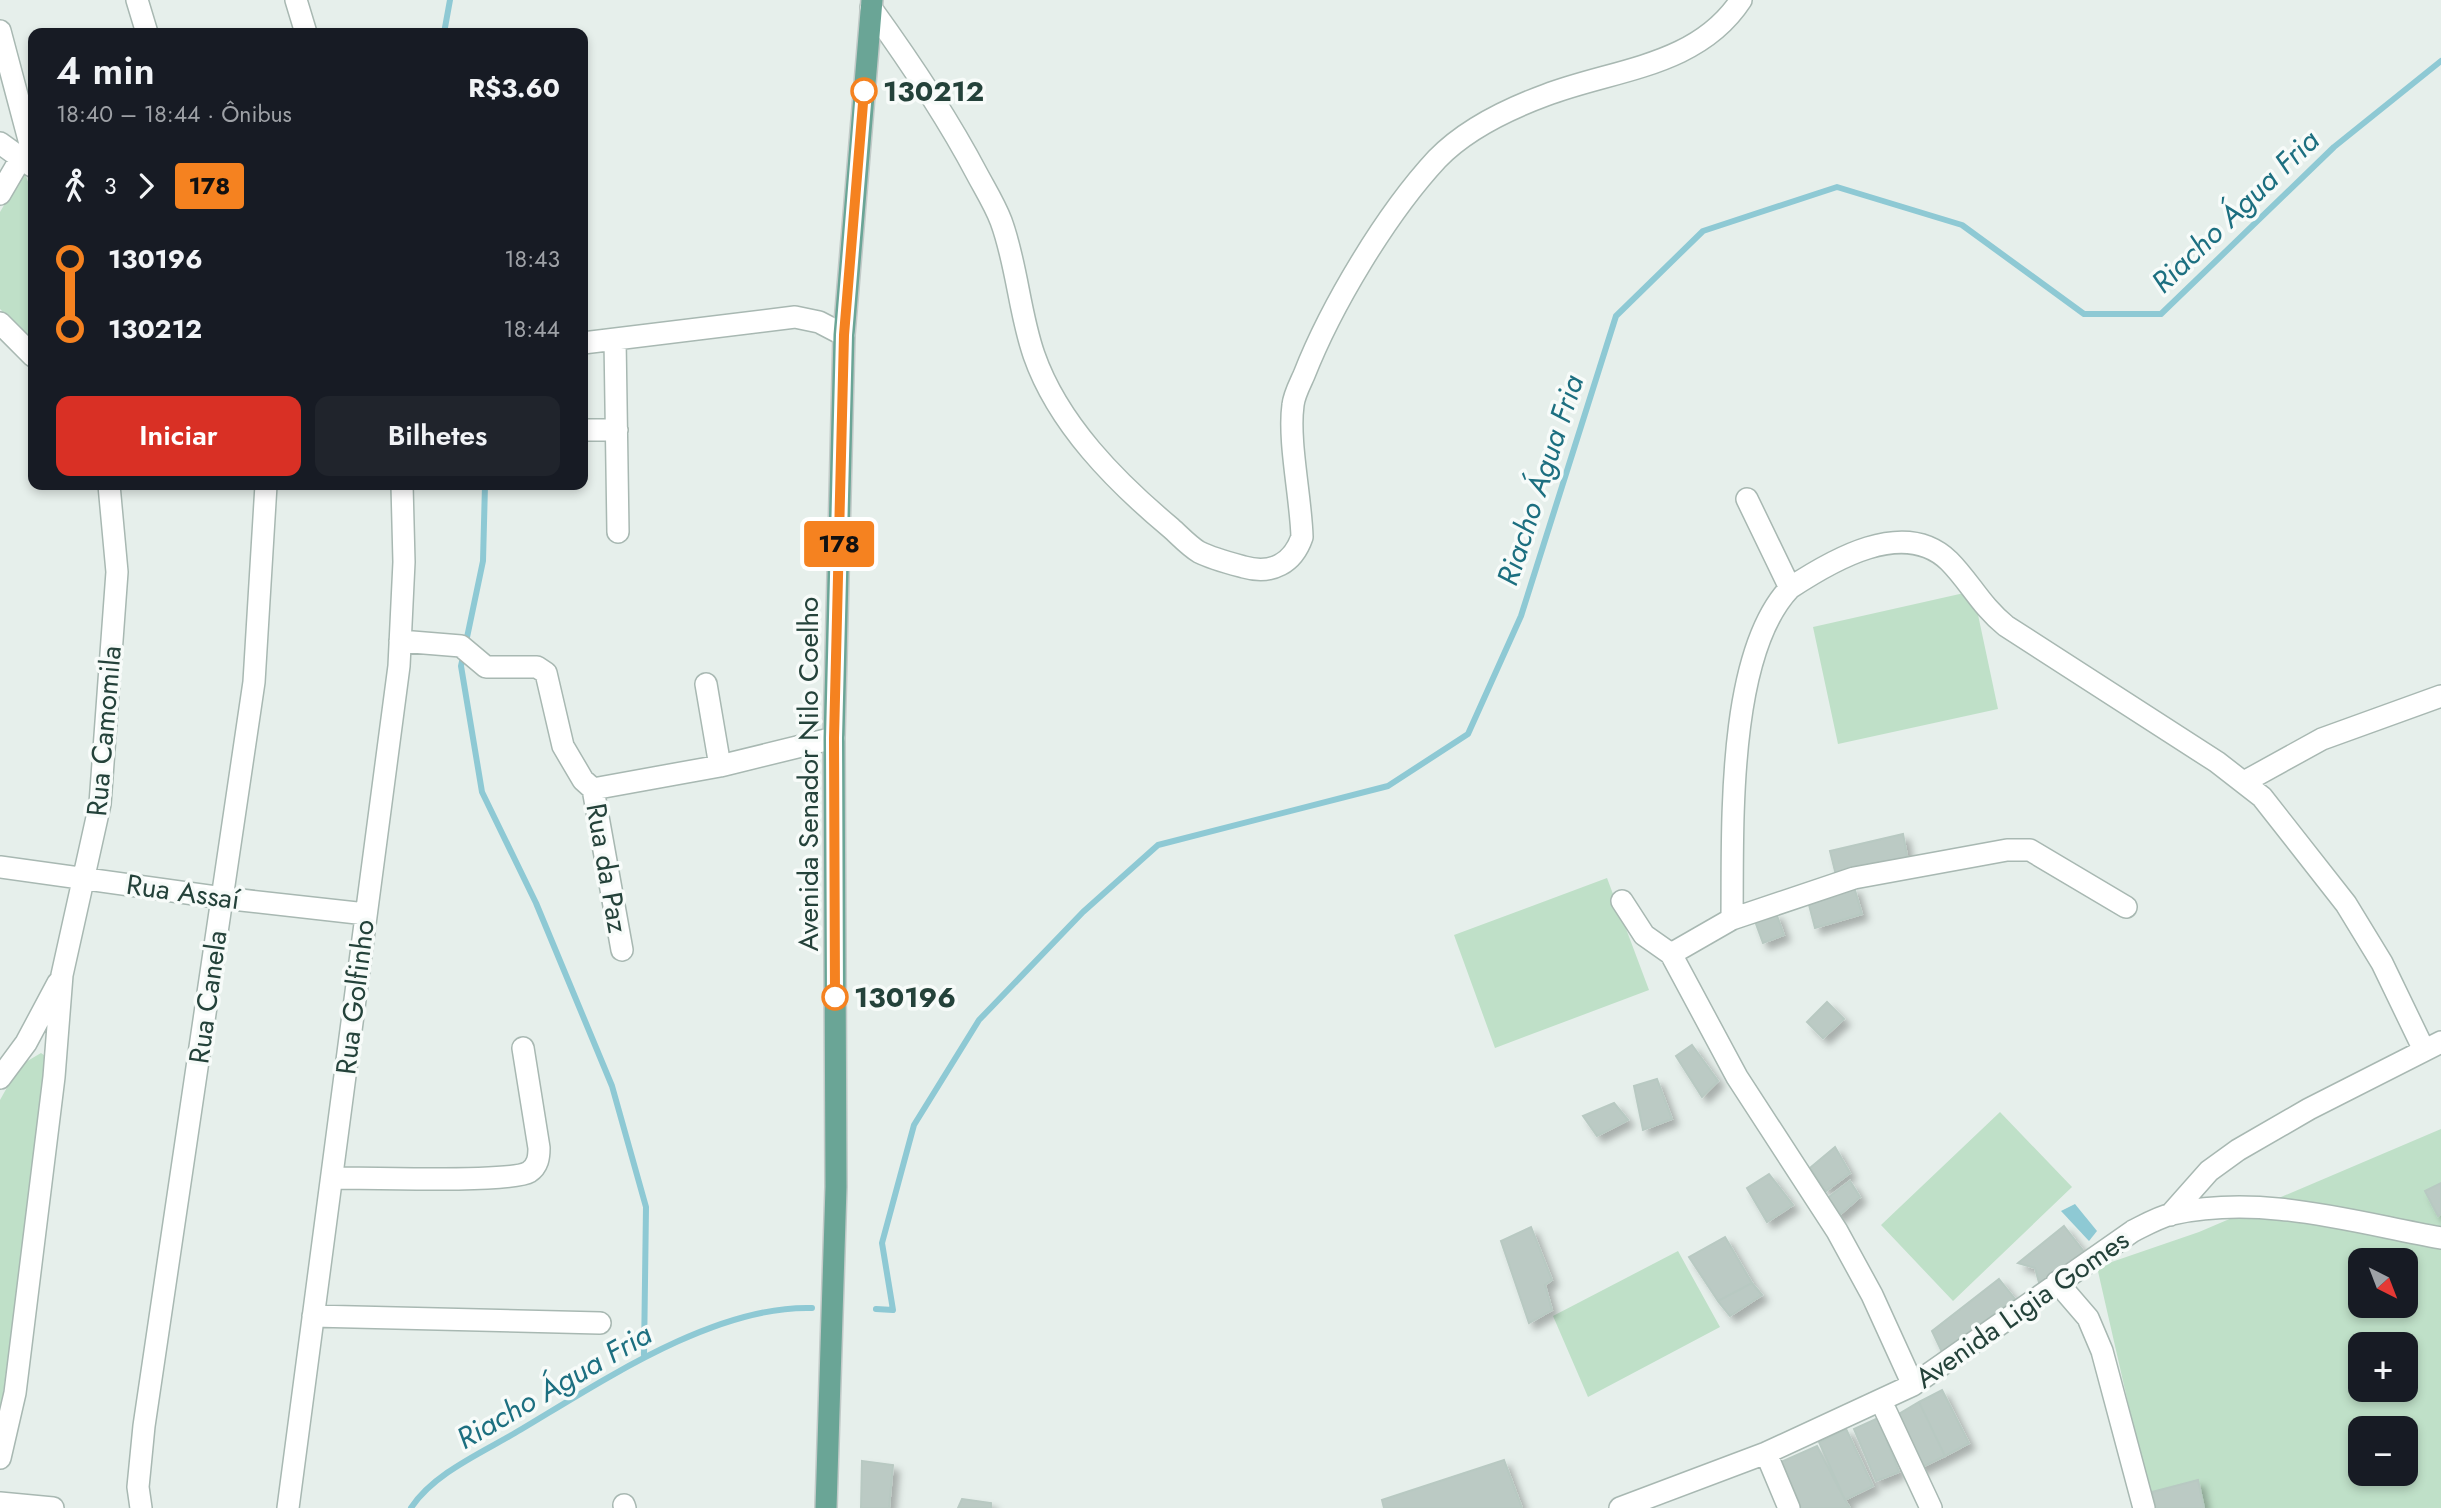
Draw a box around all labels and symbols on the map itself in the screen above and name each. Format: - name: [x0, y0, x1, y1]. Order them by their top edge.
- place label: 130212: [883, 71, 984, 112]
- marker: 130212: [851, 78, 877, 104]
- water label: Riacho Água Fria: [2141, 119, 2329, 303]
- water label: Riacho Água Fria: [1486, 369, 1594, 591]
- line badge: 178: [799, 521, 879, 567]
- street label: Avenida Senador Nilo Coelho: [788, 597, 829, 951]
- street label: Rua Camomila: [76, 644, 132, 818]
- street label: Rua da Paz: [575, 800, 639, 936]
- street label: Rua Assaí: [124, 864, 244, 920]
- street label: Rua Golfinho: [325, 917, 385, 1077]
- street label: Rua Canela: [178, 928, 238, 1066]
- place label: 130196: [854, 977, 956, 1018]
- marker: 130196: [822, 984, 848, 1010]
- street label: Avenida Ligia Gomes: [1907, 1220, 2137, 1398]
- north arrow: [2348, 1248, 2418, 1318]
- water label: Riacho Água Fria: [448, 1312, 660, 1459]

